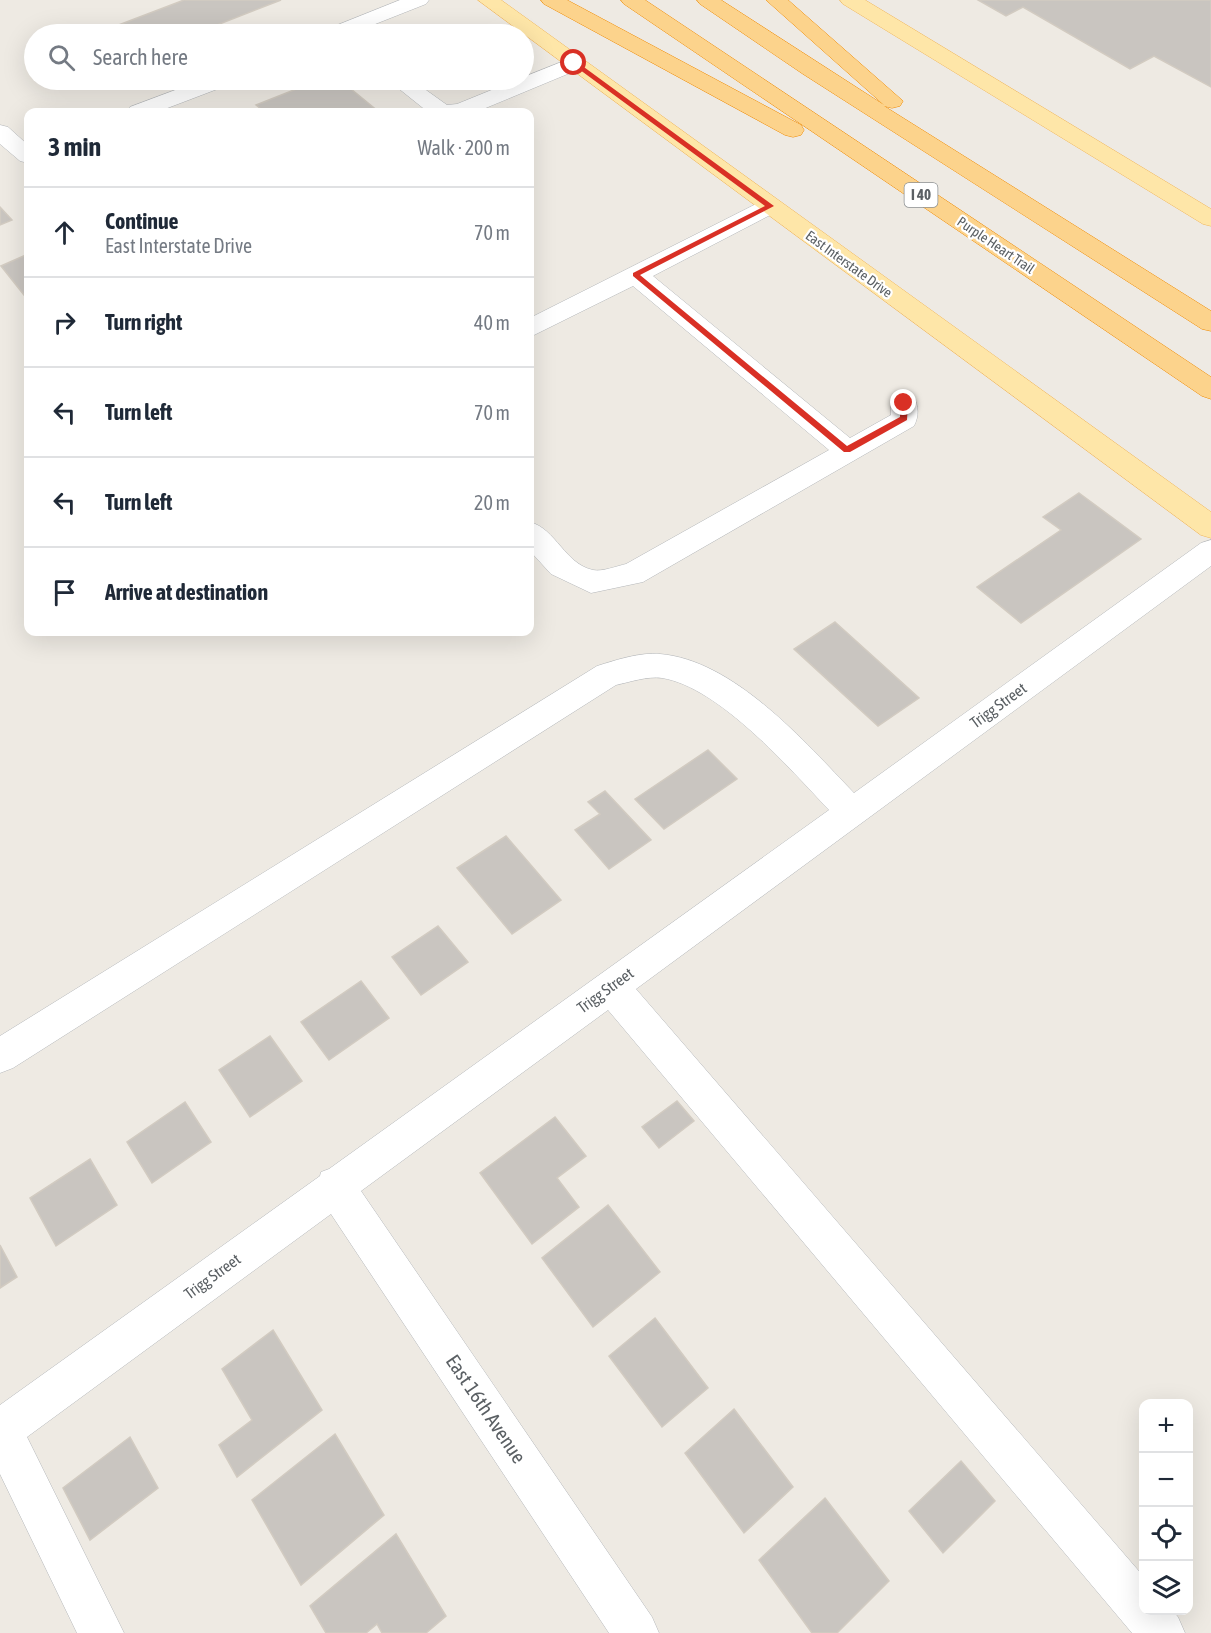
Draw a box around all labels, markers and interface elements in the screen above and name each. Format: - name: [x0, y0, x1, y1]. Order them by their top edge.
- search box: [24, 24, 534, 90]
- icon: search: [45, 41, 78, 74]
- text: Search here: [93, 44, 188, 70]
- route start: [560, 49, 586, 75]
- text: 3 min: [48, 132, 101, 162]
- text: Walk · 200 m: [418, 136, 510, 159]
- road number: I 40: [904, 183, 938, 207]
- text: Continue: [105, 208, 179, 234]
- street label: Purple Heart Trail: [954, 213, 1038, 277]
- icon: ahead: [48, 216, 81, 249]
- text: 70 m: [474, 221, 510, 244]
- street label: East Interstate Drive: [803, 227, 895, 301]
- text: East Interstate Drive: [105, 234, 252, 257]
- icon: right: [48, 306, 81, 339]
- text: Turn right: [105, 309, 182, 335]
- text: 40 m: [474, 311, 510, 334]
- route end: [890, 389, 916, 415]
- icon: left: [48, 396, 81, 429]
- text: Turn left: [105, 399, 172, 425]
- text: 70 m: [474, 401, 510, 424]
- icon: left: [48, 486, 81, 519]
- text: Turn left: [105, 489, 172, 515]
- text: 20 m: [474, 491, 510, 514]
- icon: arrive: [48, 576, 81, 609]
- text: Arrive at destination: [105, 579, 268, 605]
- street label: Trigg Street: [966, 678, 1031, 732]
- street label: Trigg Street: [573, 963, 638, 1017]
- street label: Trigg Street: [180, 1249, 245, 1303]
- street label: East 16th Avenue: [442, 1350, 531, 1467]
- map controls: [1139, 1399, 1193, 1615]
- button: +: [1139, 1399, 1193, 1453]
- button: −: [1139, 1453, 1193, 1507]
- button: locate: [1139, 1507, 1193, 1561]
- button: layers: [1139, 1561, 1193, 1615]

